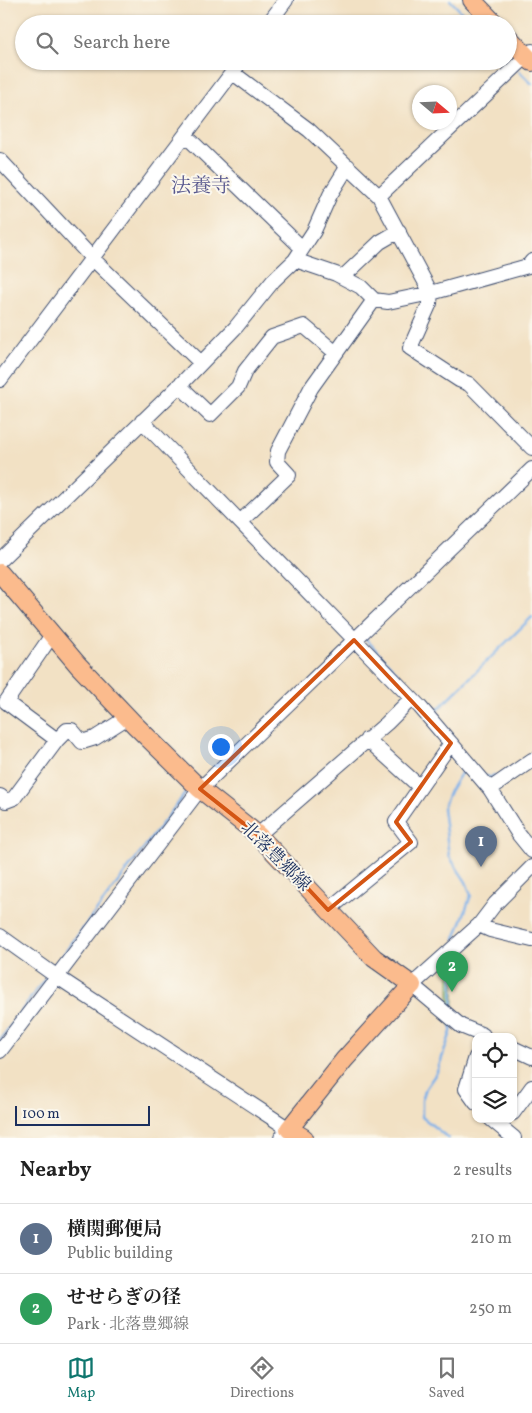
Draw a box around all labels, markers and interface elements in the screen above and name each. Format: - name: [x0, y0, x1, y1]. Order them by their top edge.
- search box: [15, 15, 517, 70]
- icon: search: [33, 29, 61, 57]
- text: Search here: [73, 30, 170, 56]
- north arrow: [412, 85, 457, 130]
- district label: 法養寺: [171, 173, 231, 201]
- your location: [208, 734, 234, 760]
- street label: 北落豊郷線: [234, 816, 316, 898]
- pin: 1: [465, 826, 497, 867]
- pin: 2: [436, 951, 468, 992]
- map controls: [472, 1033, 517, 1123]
- button: locate: [472, 1033, 517, 1078]
- button: layers: [472, 1078, 517, 1123]
- scale bar: [15, 1103, 150, 1126]
- text: 100 m: [22, 1105, 60, 1124]
- text: Nearby: [20, 1156, 91, 1185]
- text: 2 results: [453, 1160, 512, 1182]
- text: 横関郵便局: [67, 1217, 162, 1243]
- text: 1: [33, 1228, 39, 1250]
- text: 210 m: [470, 1228, 512, 1250]
- text: Public building: [67, 1243, 173, 1265]
- text: せせらぎの径: [67, 1285, 181, 1311]
- text: 2: [32, 1298, 40, 1320]
- text: 250 m: [469, 1298, 512, 1320]
- text: Park · 北落豊郷線: [67, 1314, 189, 1336]
- tab: Map: [67, 1354, 95, 1403]
- tab: Directions: [230, 1354, 294, 1403]
- tab: Saved: [429, 1354, 465, 1403]

